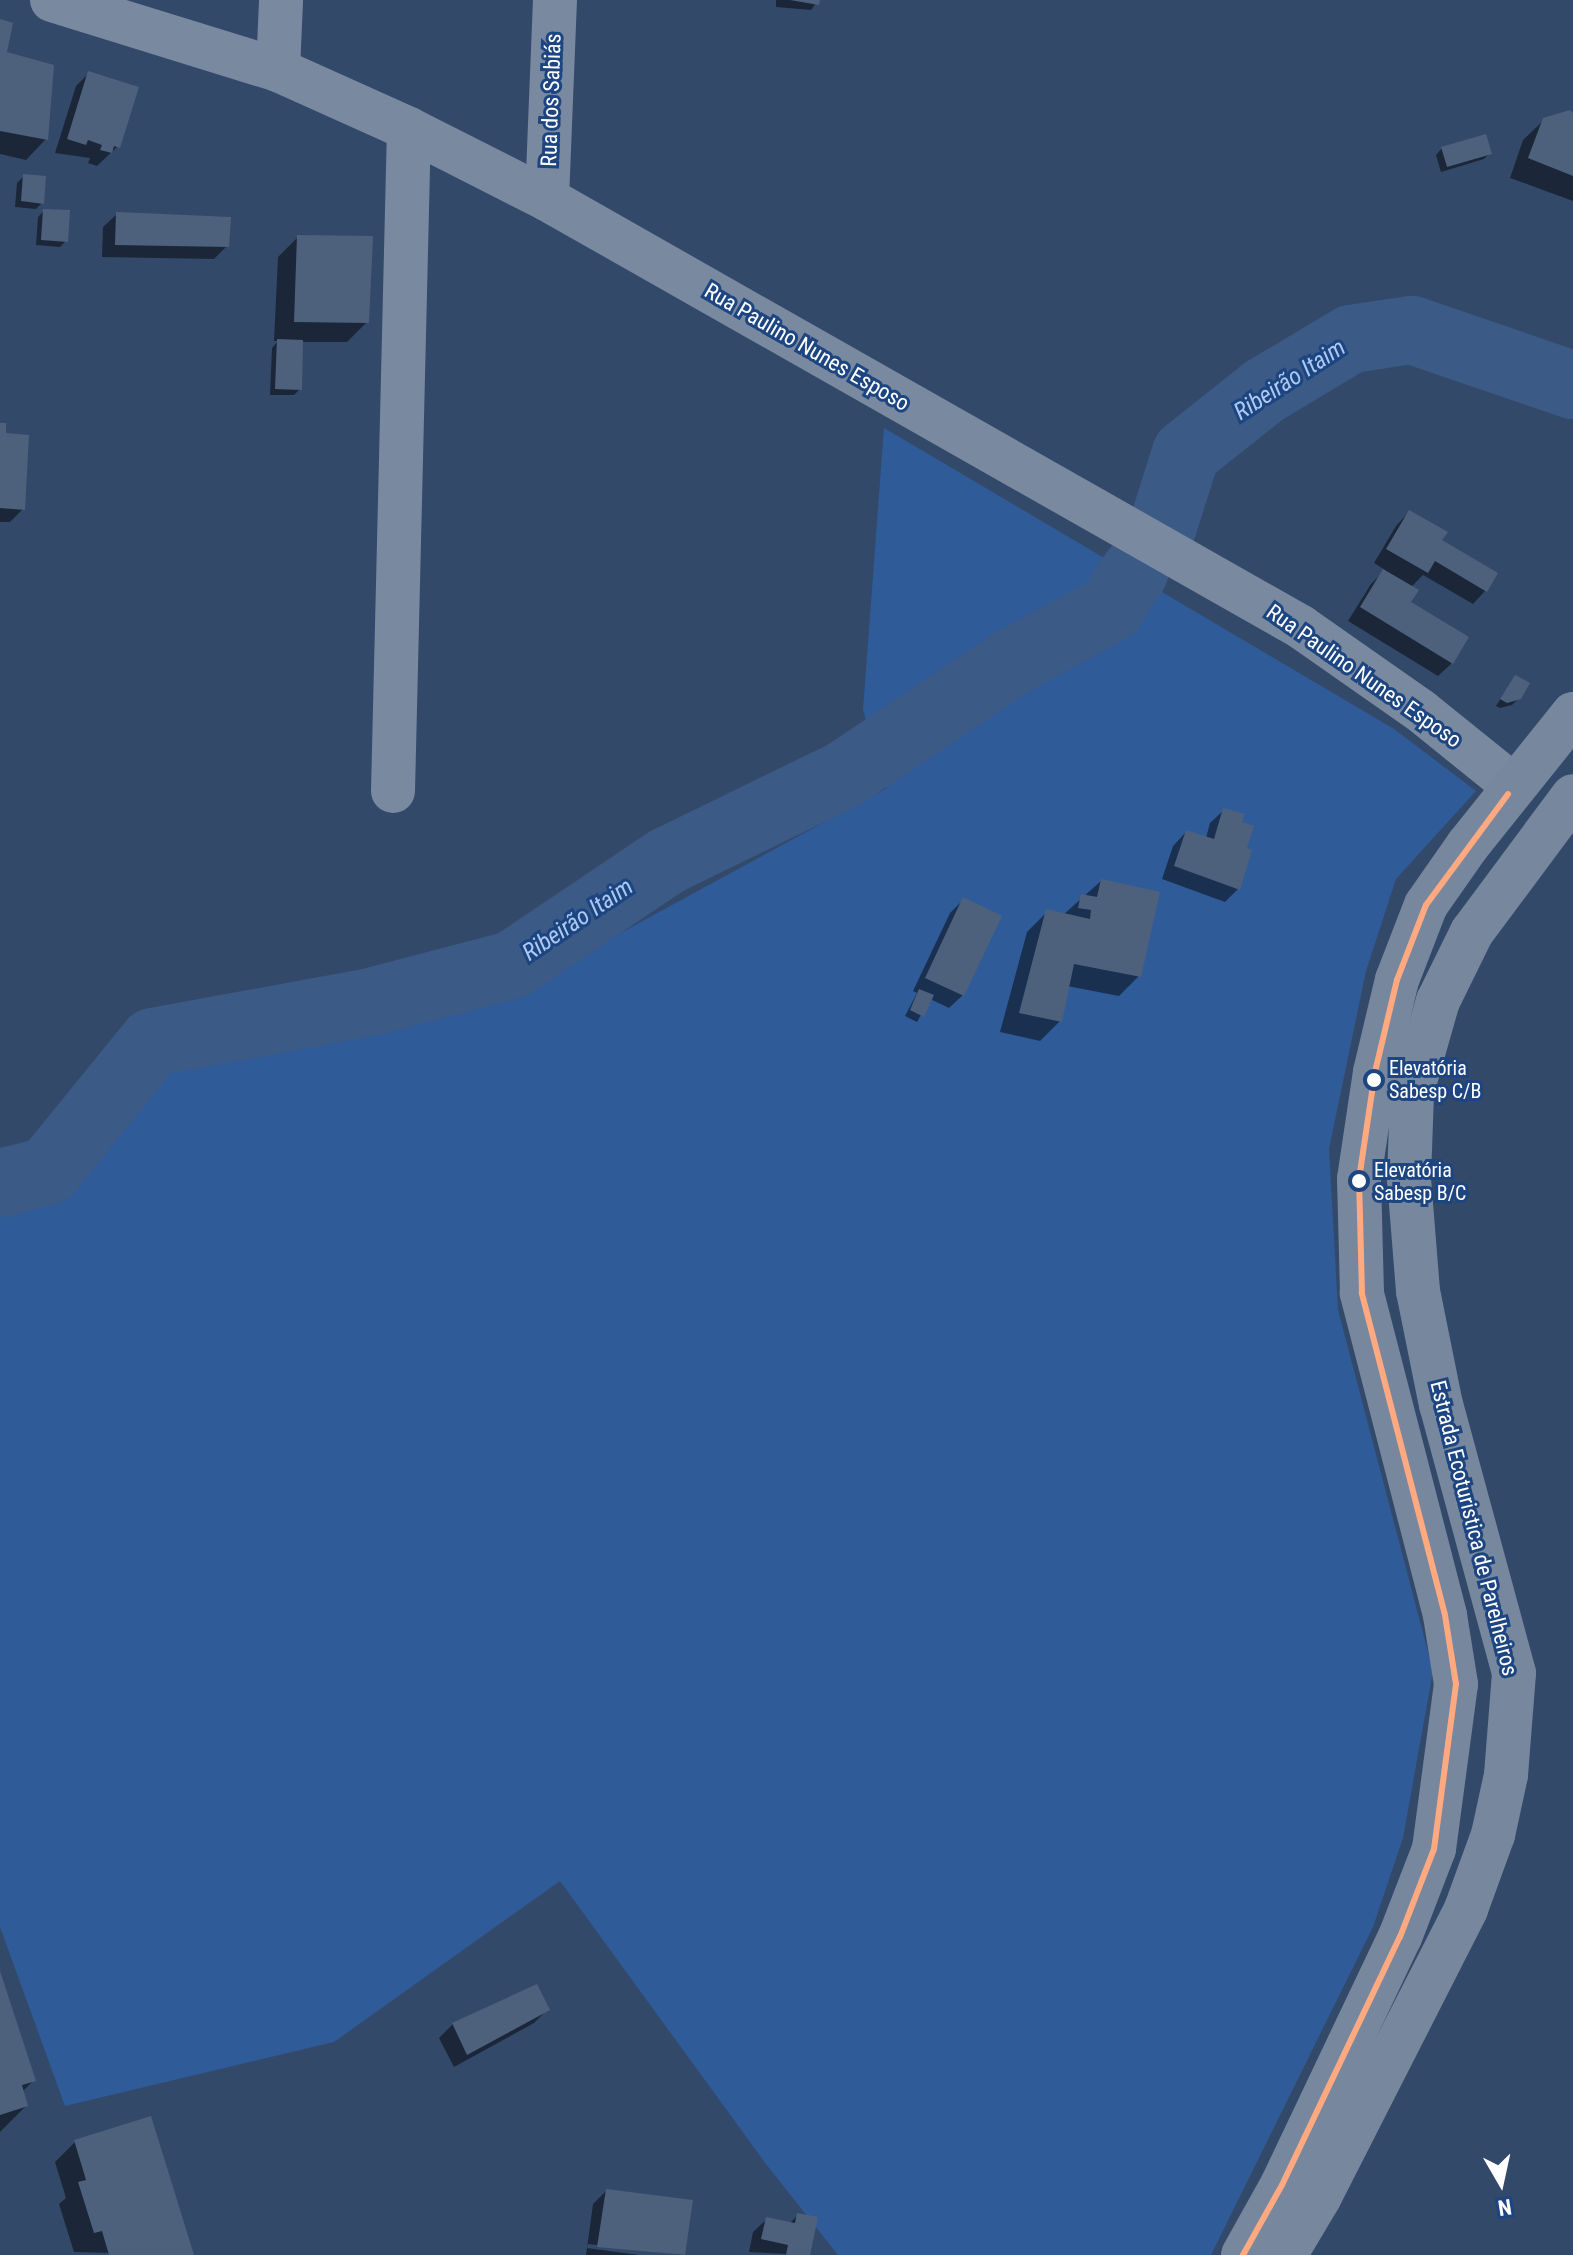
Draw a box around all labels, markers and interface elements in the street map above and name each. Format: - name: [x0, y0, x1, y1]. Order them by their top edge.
- street label: Rua dos Sabiás: [535, 33, 567, 167]
- street label: Rua Paulino Nunes Esposo: [700, 278, 914, 416]
- water label: Ribeirão Itaim: [1229, 333, 1351, 427]
- street label: Rua Paulino Nunes Esposo: [1261, 599, 1467, 753]
- water label: Ribeirão Itaim: [517, 873, 639, 967]
- place label: Elevatória Sabesp C/B: [1389, 1056, 1481, 1103]
- marker: Elevatória Sabesp C/B: [1366, 1072, 1382, 1088]
- place label: Elevatória Sabesp B/C: [1374, 1158, 1466, 1205]
- marker: Elevatória Sabesp B/C: [1351, 1173, 1367, 1189]
- street label: Estrada Ecoturistica de Parelheiros: [1425, 1378, 1523, 1678]
- north arrow: [1461, 2143, 1541, 2223]
- text: N: [1496, 2194, 1513, 2221]

